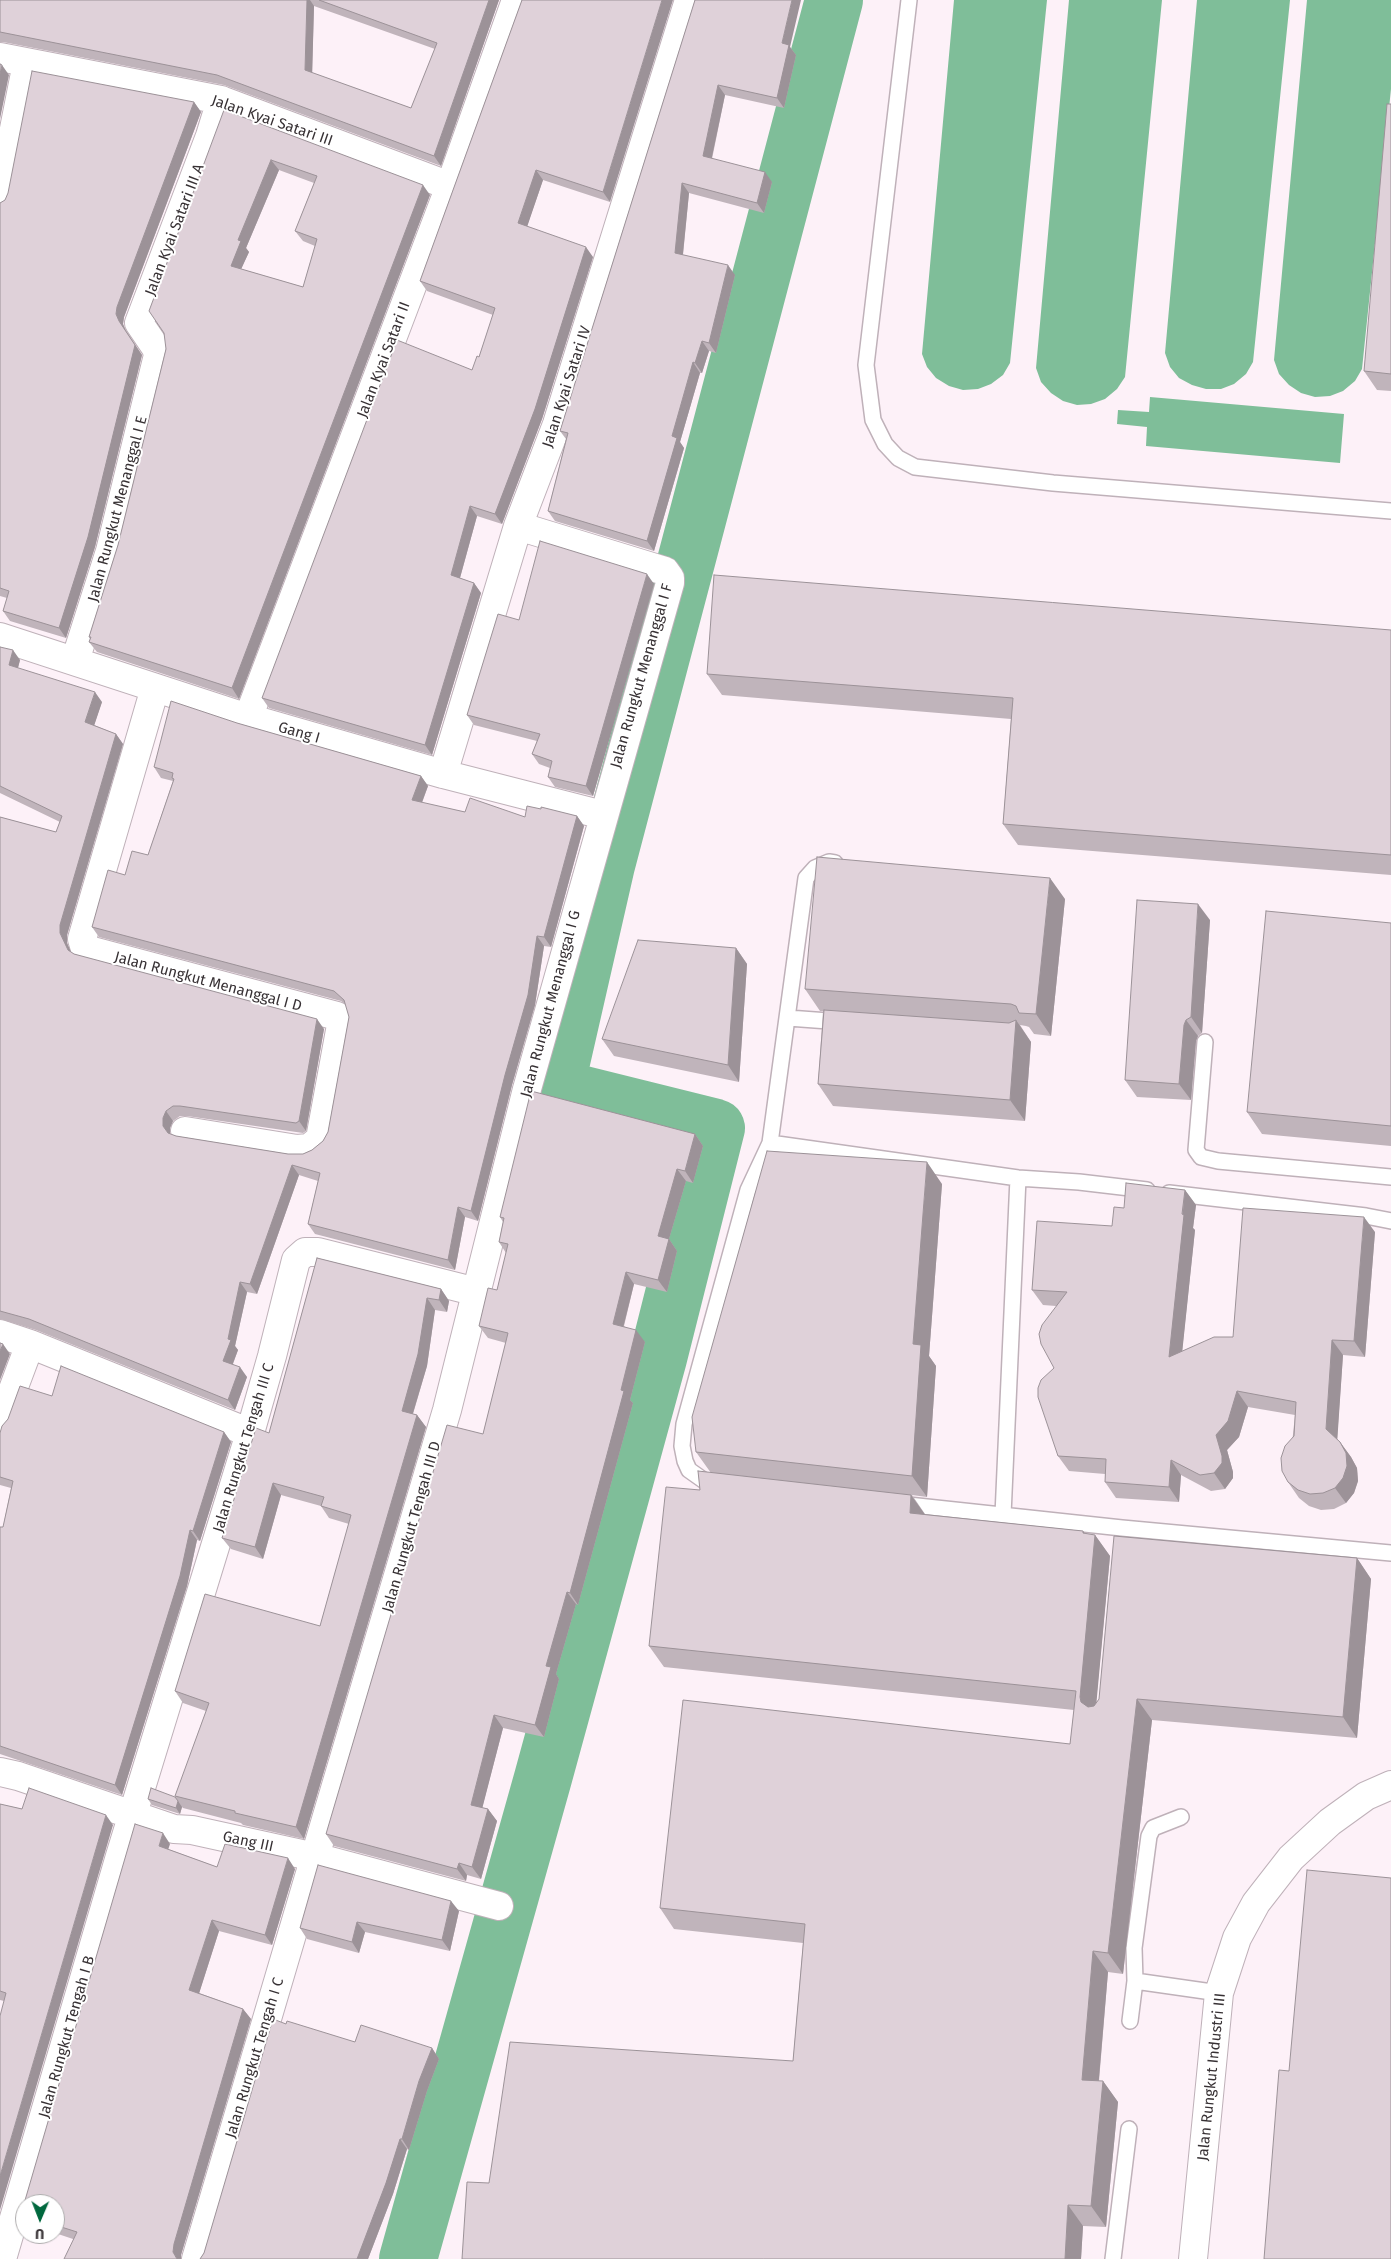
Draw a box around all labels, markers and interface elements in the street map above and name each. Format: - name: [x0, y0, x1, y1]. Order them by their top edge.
- street label: Jalan Kyai Satari III: [209, 92, 335, 150]
- street label: Jalan Kyai Satari III A: [142, 162, 208, 298]
- street label: Jalan Kyai Satari II: [354, 300, 414, 420]
- street label: Jalan Kyai Satari IV: [539, 324, 595, 450]
- street label: Jalan Rungkut Menanggal I E: [85, 414, 151, 604]
- street label: Jalan Rungkut Menanggal I F: [607, 582, 677, 770]
- street label: Gang I: [276, 718, 322, 748]
- street label: Jalan Rungkut Menanggal I G: [517, 908, 585, 1100]
- street label: Jalan Rungkut Menanggal I D: [112, 948, 304, 1016]
- street label: Jalan Rungkut Tengah III C: [210, 1361, 278, 1535]
- street label: Jalan Rungkut Tengah III D: [379, 1439, 445, 1615]
- street label: Gang III: [221, 1828, 275, 1856]
- street label: Jalan Rungkut Tengah I B: [35, 1954, 99, 2120]
- street label: Jalan Rungkut Tengah I C: [222, 1975, 288, 2141]
- street label: Jalan Rungkut Industri III: [1194, 1992, 1230, 2162]
- north arrow: [15, 2194, 65, 2244]
- text: U: [35, 2225, 44, 2242]

